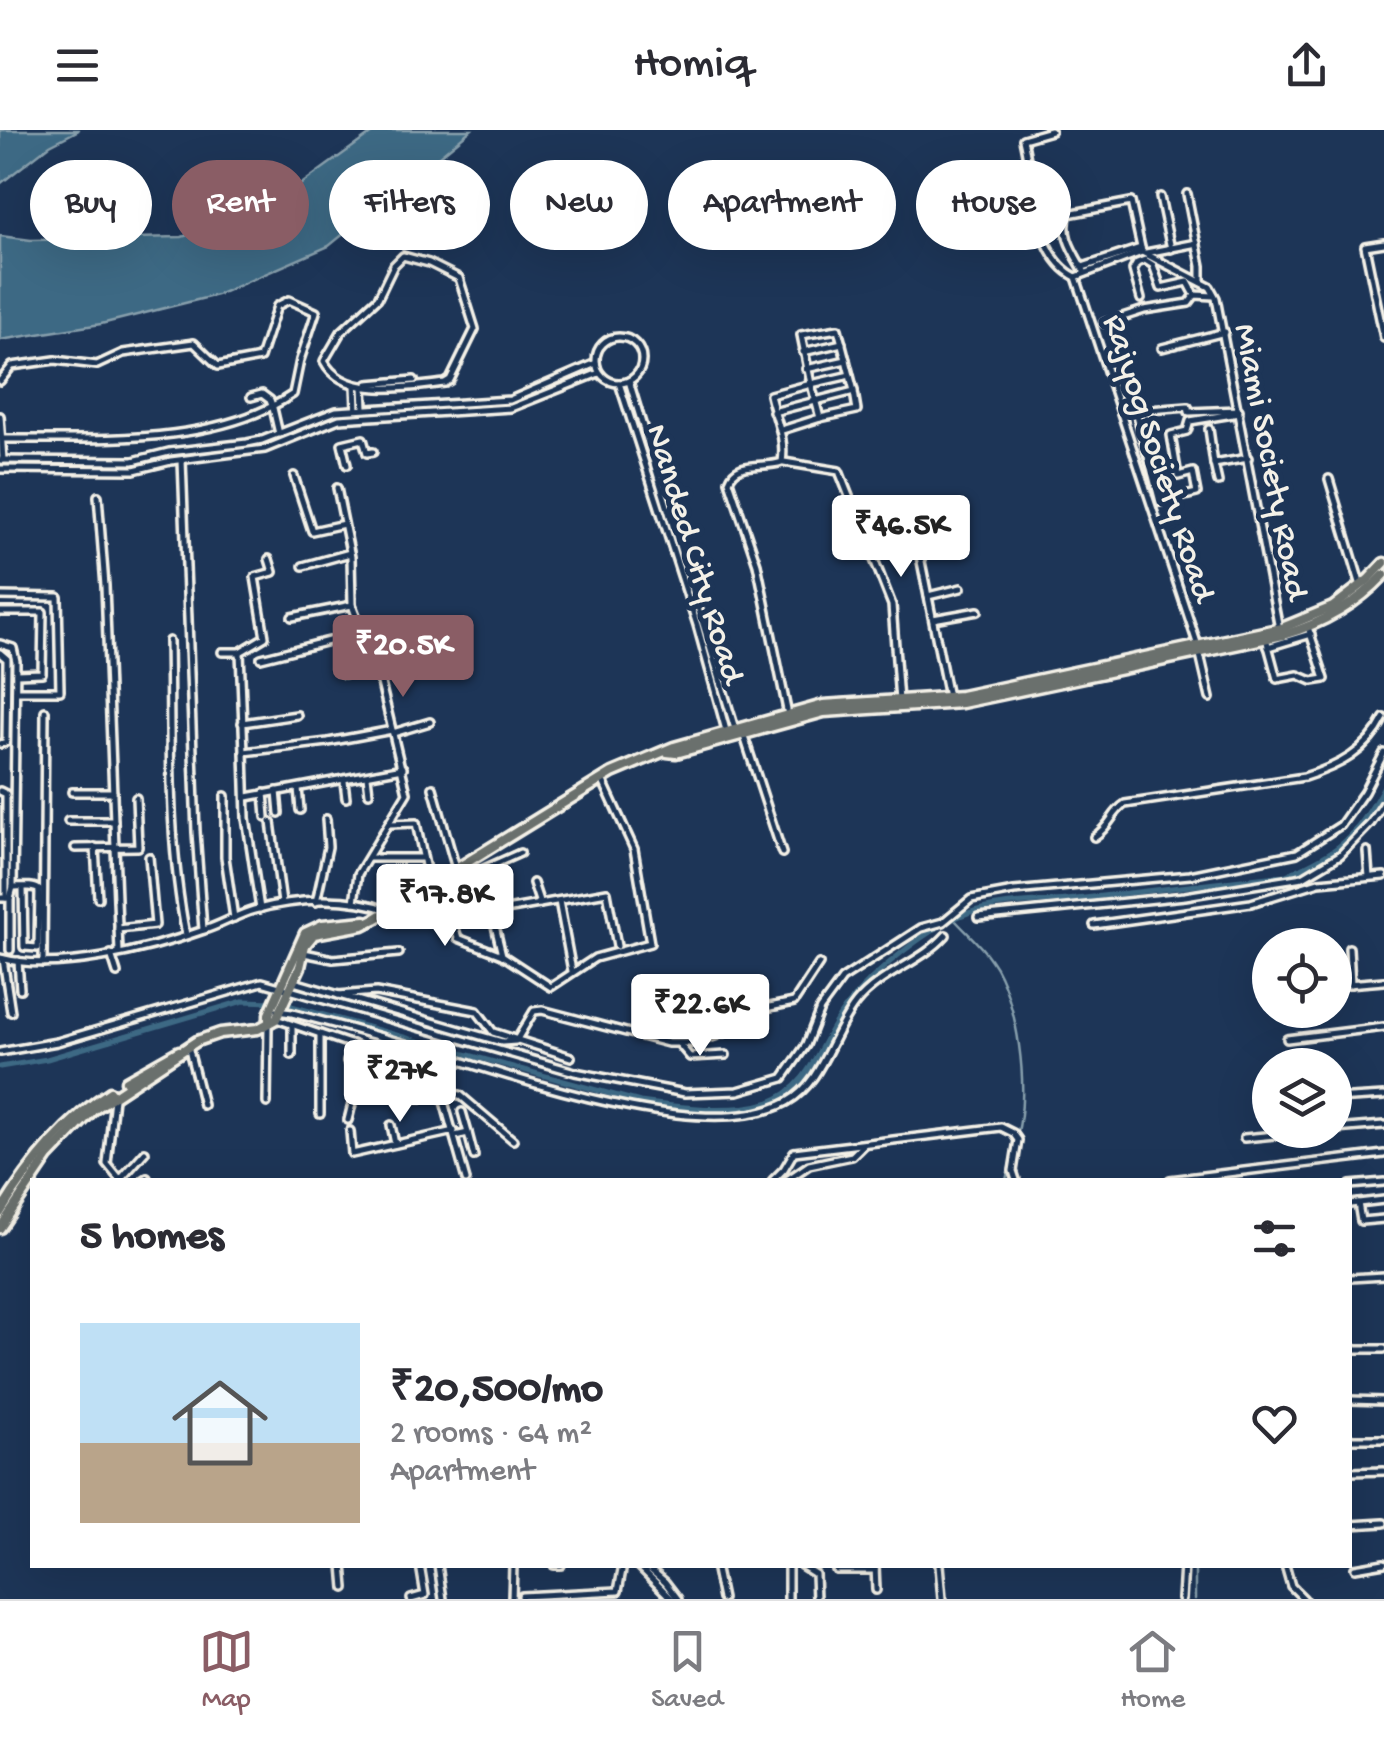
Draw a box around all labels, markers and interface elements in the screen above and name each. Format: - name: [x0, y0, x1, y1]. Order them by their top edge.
- icon: menu: [50, 38, 105, 93]
- icon: share: [1279, 38, 1334, 93]
- text: Homiq: [633, 39, 751, 92]
- chip: Buy: [30, 160, 152, 250]
- chip: Rent: [172, 160, 309, 250]
- chip: Filters: [329, 160, 490, 250]
- chip: New: [510, 160, 648, 250]
- chip: Apartment: [668, 160, 896, 250]
- chip: House: [916, 160, 1071, 250]
- street label: Rajyog Society Road: [1091, 310, 1223, 610]
- street label: Miami Society Road: [1222, 321, 1316, 606]
- street label: Nanded City Road: [634, 420, 752, 692]
- pin: ₹46.5K: [820, 495, 982, 580]
- text: ₹46.5K: [854, 508, 948, 546]
- pin: ₹20.5K: [322, 615, 484, 700]
- text: ₹20.5K: [355, 628, 451, 666]
- pin: ₹17.8K: [364, 864, 526, 949]
- text: ₹17.8K: [398, 877, 492, 915]
- map controls: [1252, 928, 1352, 1148]
- button: locate: [1252, 928, 1352, 1028]
- pin: ₹22.6K: [619, 974, 781, 1059]
- text: ₹22.6K: [653, 987, 747, 1025]
- pin: ₹27K: [341, 1040, 459, 1125]
- button: layers: [1252, 1048, 1352, 1148]
- text: ₹27K: [366, 1053, 434, 1091]
- icon: filters: [1247, 1211, 1302, 1266]
- text: 5 homes: [80, 1214, 223, 1263]
- icon: home: [160, 1363, 280, 1483]
- text: ₹20,500/mo: [390, 1367, 603, 1416]
- icon: heart: [1247, 1396, 1302, 1451]
- text: 2 rooms · 64 m²: [390, 1416, 592, 1454]
- text: Apartment: [390, 1454, 534, 1492]
- tab: Map: [199, 1624, 254, 1717]
- tab: Saved: [651, 1624, 723, 1717]
- tab: Home: [1120, 1624, 1185, 1717]

